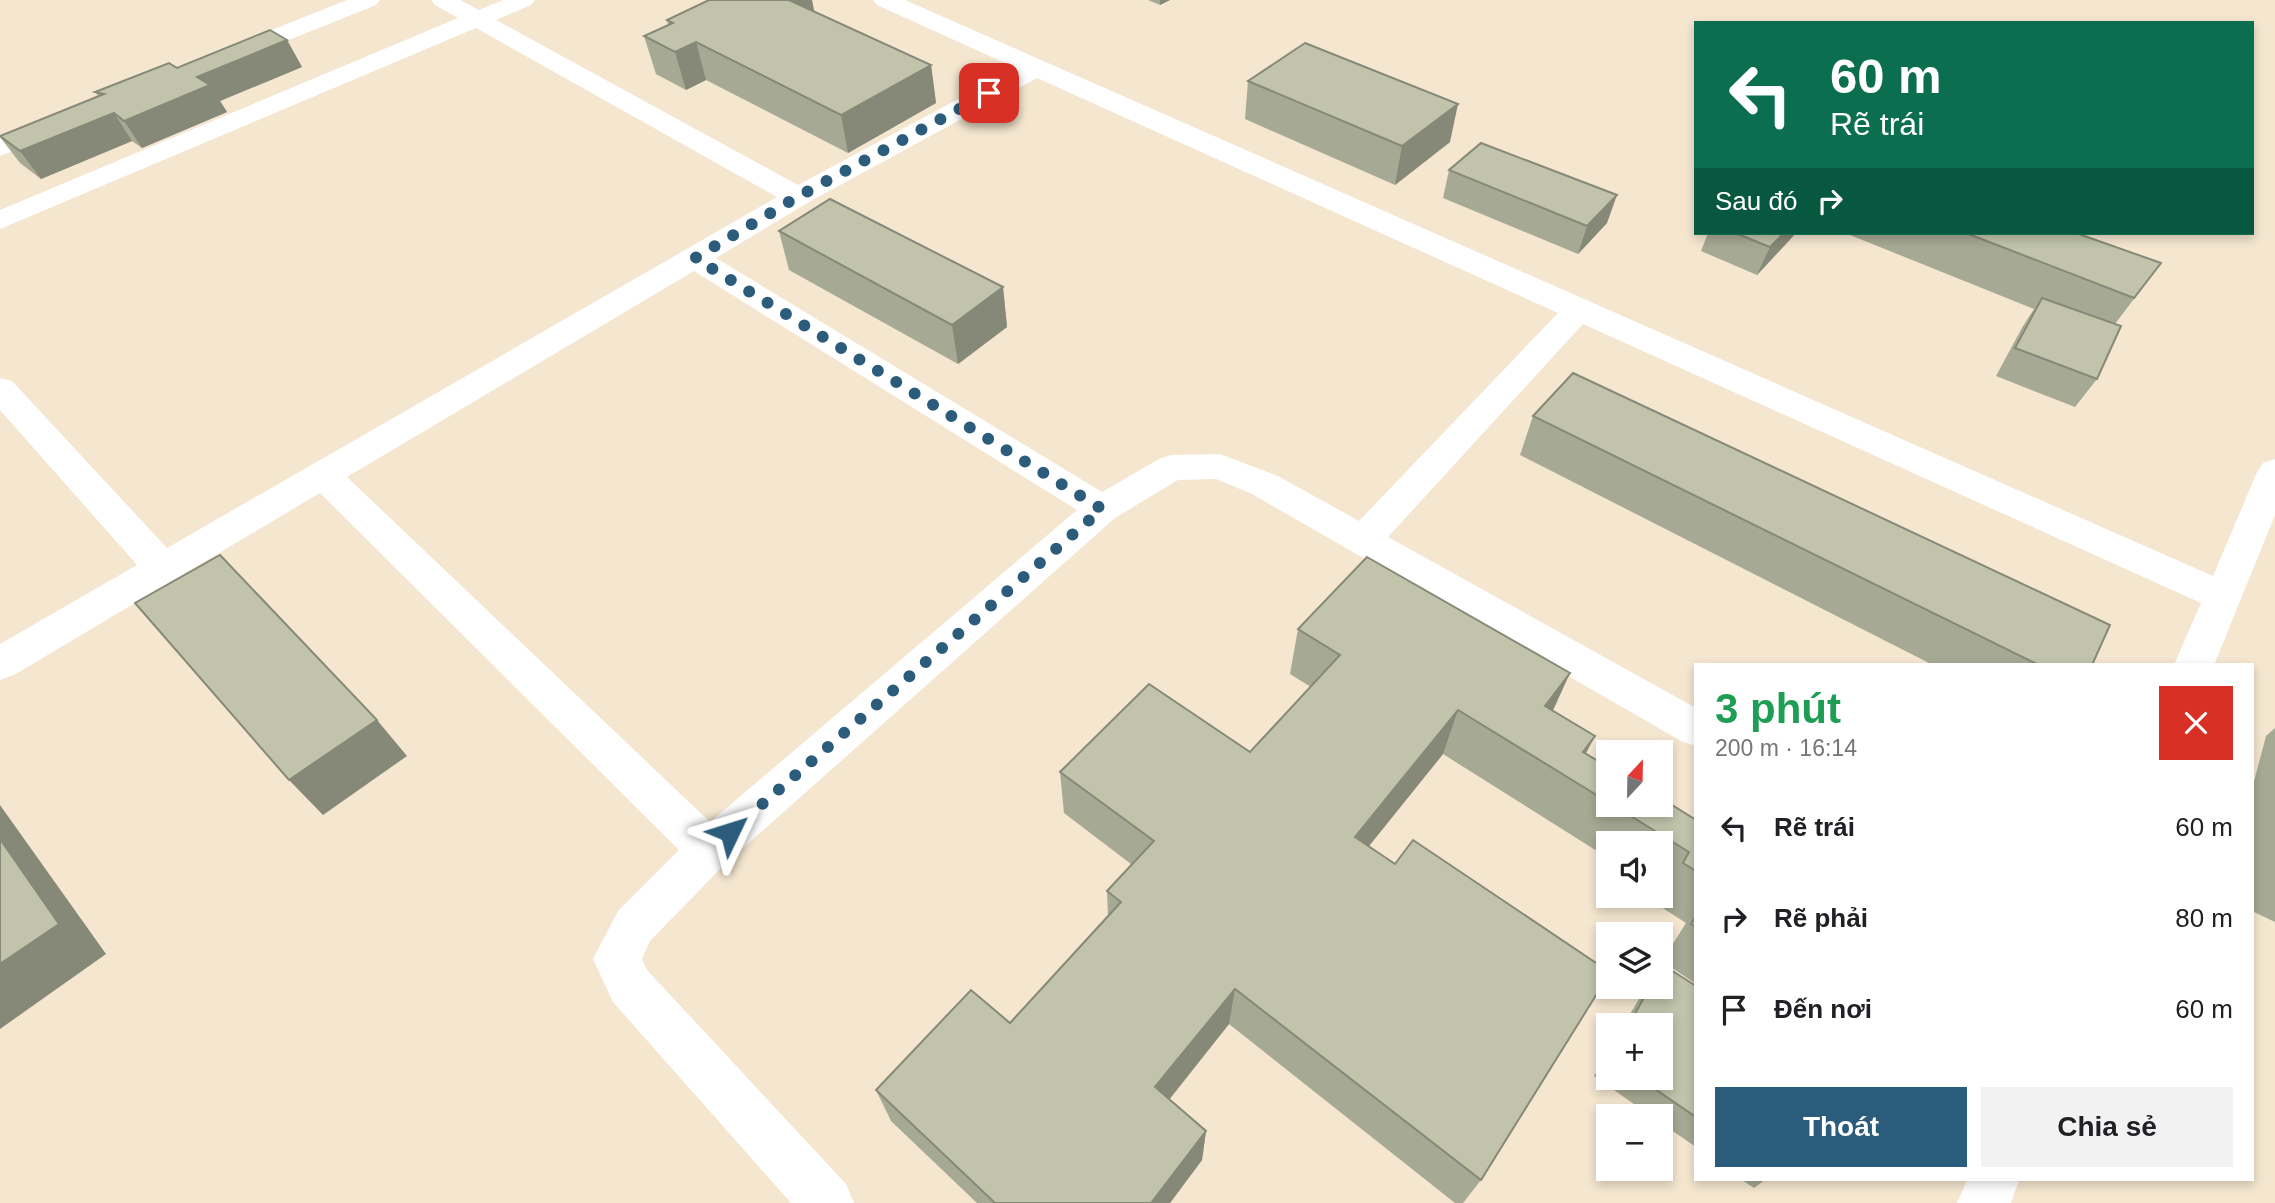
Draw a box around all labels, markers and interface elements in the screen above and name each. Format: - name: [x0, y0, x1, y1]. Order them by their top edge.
- icon: left: [1715, 49, 1806, 140]
- text: 60 m: [1830, 49, 1942, 103]
- pin: [959, 63, 1019, 123]
- icon: arrive: [970, 74, 1008, 112]
- text: Rẽ trái: [1830, 106, 1924, 142]
- icon: right: [1811, 182, 1849, 220]
- text: Sau đó: [1715, 186, 1797, 216]
- text: 3 phút: [1715, 685, 1841, 732]
- button: close: [2159, 686, 2233, 760]
- text: 200 m · 16:14: [1715, 735, 1857, 761]
- north arrow: [1596, 740, 1673, 817]
- map controls: [1596, 740, 1673, 1181]
- position arrow: [693, 795, 767, 869]
- icon: left: [1715, 809, 1753, 847]
- text: Rẽ trái: [1774, 812, 1855, 842]
- text: 60 m: [2175, 812, 2233, 842]
- button: sound: [1596, 831, 1673, 908]
- icon: right: [1715, 900, 1753, 938]
- text: Rẽ phải: [1774, 903, 1868, 933]
- text: 80 m: [2175, 903, 2233, 933]
- button: layers: [1596, 922, 1673, 999]
- icon: arrive: [1715, 991, 1753, 1029]
- text: Đến nơi: [1774, 994, 1872, 1024]
- text: 60 m: [2175, 994, 2233, 1024]
- button: +: [1596, 1013, 1673, 1090]
- button: Thoát: [1715, 1087, 1967, 1167]
- button: Chia sẻ: [1981, 1087, 2233, 1167]
- button: −: [1596, 1104, 1673, 1181]

